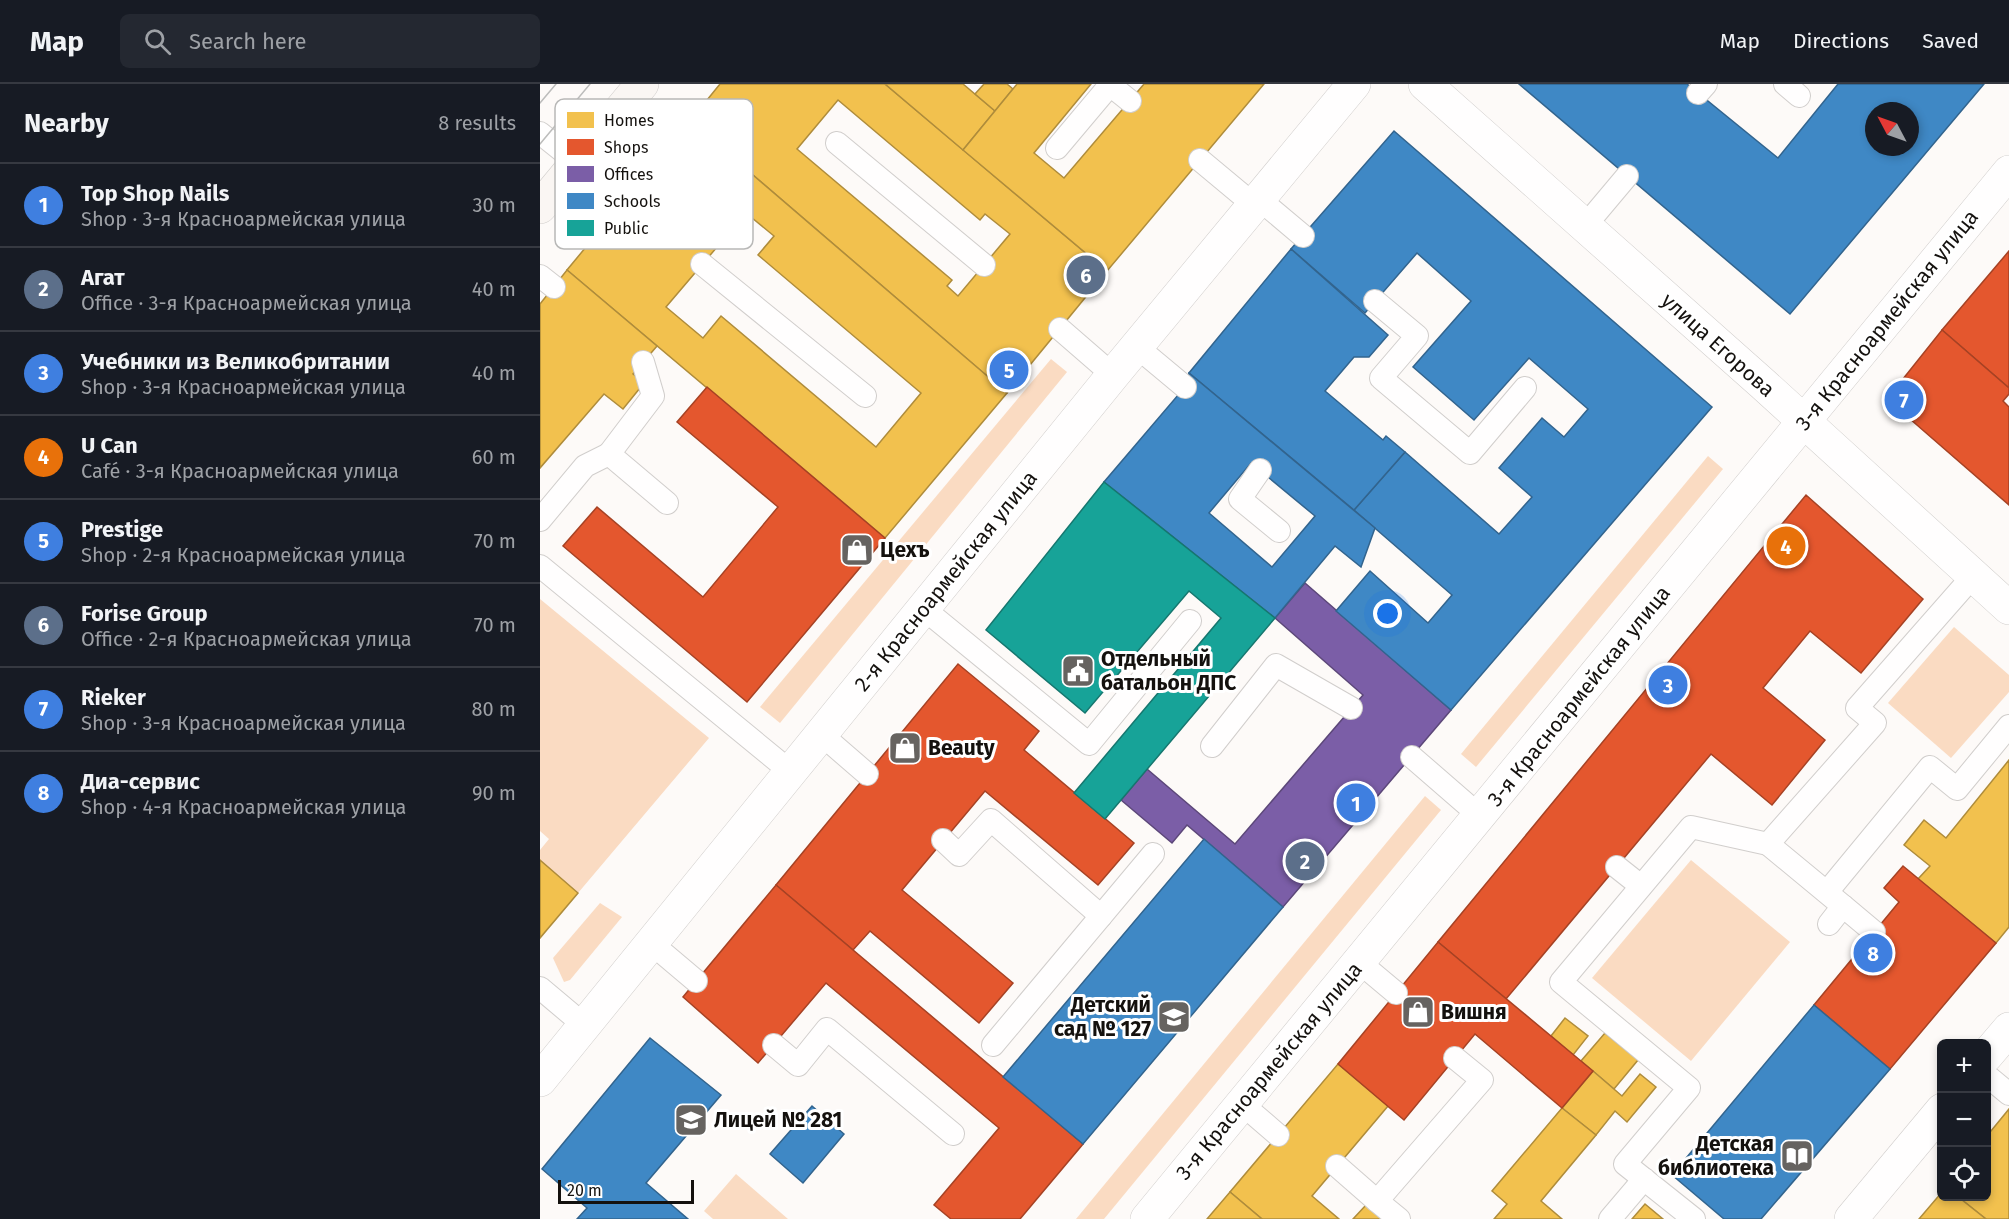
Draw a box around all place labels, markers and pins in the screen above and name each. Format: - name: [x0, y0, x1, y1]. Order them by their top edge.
- pin: 6: [1066, 252, 1106, 297]
- pin: 5: [990, 348, 1028, 392]
- pin: 7: [1884, 378, 1924, 422]
- pin: 4: [1766, 524, 1806, 568]
- shop icon: Цехъ: [839, 532, 875, 568]
- place label: Цехъ: [880, 537, 929, 563]
- place label: Отдельный батальон ДПС: [1101, 646, 1236, 696]
- public building icon: Отдельный батальон ДПС: [1060, 653, 1096, 689]
- pin: 3: [1648, 662, 1688, 708]
- shop icon: Beauty: [887, 730, 923, 766]
- place label: Beauty: [928, 735, 995, 761]
- pin: 1: [1336, 780, 1376, 826]
- pin: 2: [1286, 838, 1324, 884]
- pin: 8: [1854, 930, 1892, 976]
- place label: Детский сад № 127: [1054, 992, 1151, 1042]
- shop icon: Вишня: [1400, 994, 1436, 1030]
- school or university icon: Детский сад № 127: [1156, 999, 1192, 1035]
- place label: Вишня: [1441, 999, 1507, 1025]
- school or university icon: Лицей № 281: [673, 1102, 709, 1138]
- place label: Лицей № 281: [714, 1107, 842, 1133]
- place label: Детская библиотека: [1658, 1131, 1774, 1181]
- library icon: Детская библиотека: [1779, 1138, 1815, 1174]

